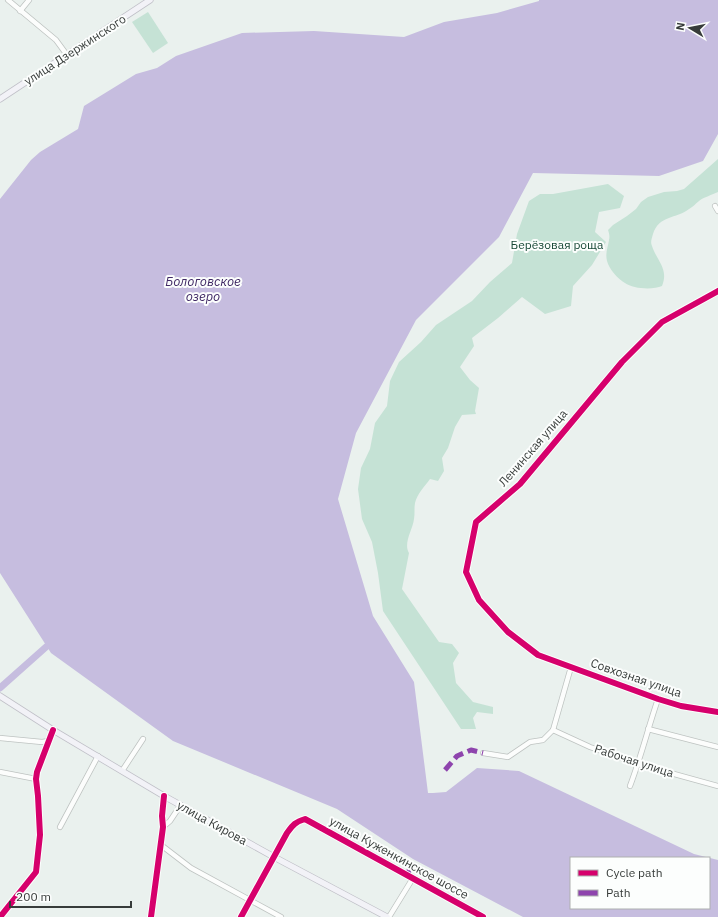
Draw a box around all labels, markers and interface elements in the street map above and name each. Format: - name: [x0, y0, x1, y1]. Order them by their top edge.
- north arrow: [670, 8, 710, 48]
- street label: улица Дзержинского: [21, 11, 129, 88]
- text: N: [673, 21, 688, 31]
- park label: Берёзовая роща: [511, 237, 604, 252]
- water label: Бологовское озеро: [165, 273, 241, 305]
- street label: Ленинская улица: [495, 406, 571, 489]
- street label: Совхозная улица: [589, 655, 684, 700]
- street label: Рабочая улица: [593, 741, 676, 781]
- street label: улица Кирова: [175, 797, 250, 848]
- street label: улица Куженкинское шоссе: [327, 813, 472, 902]
- legend: [570, 857, 710, 909]
- text: Cycle path: [606, 865, 663, 880]
- scale bar: [10, 883, 131, 909]
- text: Path: [606, 885, 631, 900]
- text: 200 m: [16, 889, 51, 904]

